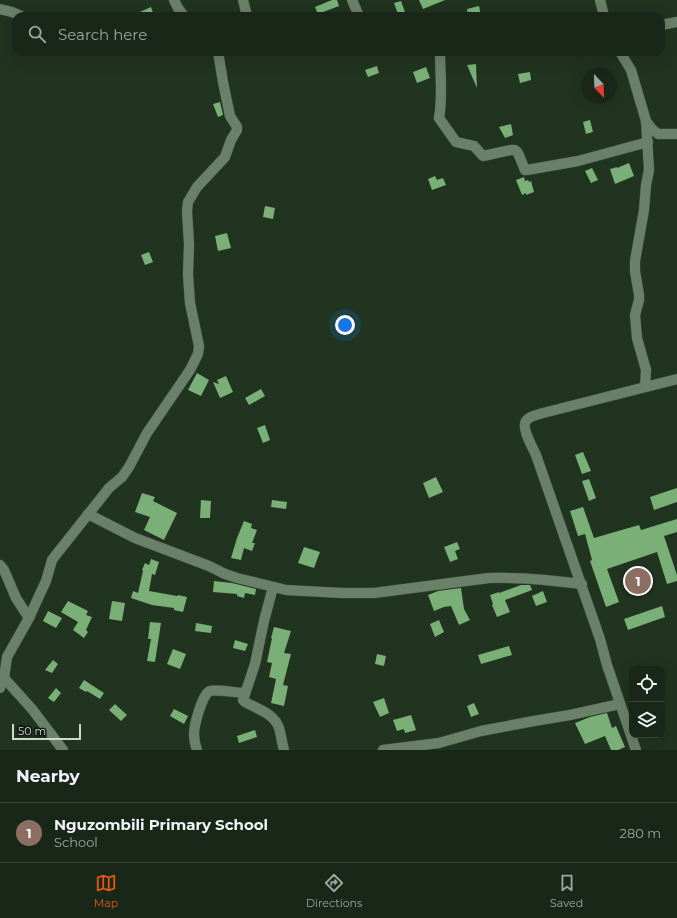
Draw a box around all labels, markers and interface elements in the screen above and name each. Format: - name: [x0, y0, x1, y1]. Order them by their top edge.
- search box: [12, 12, 665, 56]
- icon: search: [26, 23, 48, 45]
- text: Search here: [58, 25, 147, 44]
- north arrow: [581, 68, 617, 104]
- your location: [335, 315, 355, 335]
- pin: 1: [625, 566, 651, 596]
- map controls: [629, 666, 665, 738]
- button: locate: [629, 666, 665, 702]
- button: layers: [629, 702, 665, 738]
- scale bar: [12, 722, 81, 741]
- text: 50 m: [18, 724, 46, 738]
- text: Nearby: [16, 766, 80, 786]
- text: Nguzombili Primary School: [54, 815, 268, 834]
- text: 1: [26, 825, 32, 841]
- text: 280 m: [620, 825, 661, 841]
- text: School: [54, 834, 98, 850]
- tab: Map: [94, 872, 118, 910]
- tab: Directions: [306, 872, 362, 910]
- tab: Saved: [550, 872, 583, 910]

